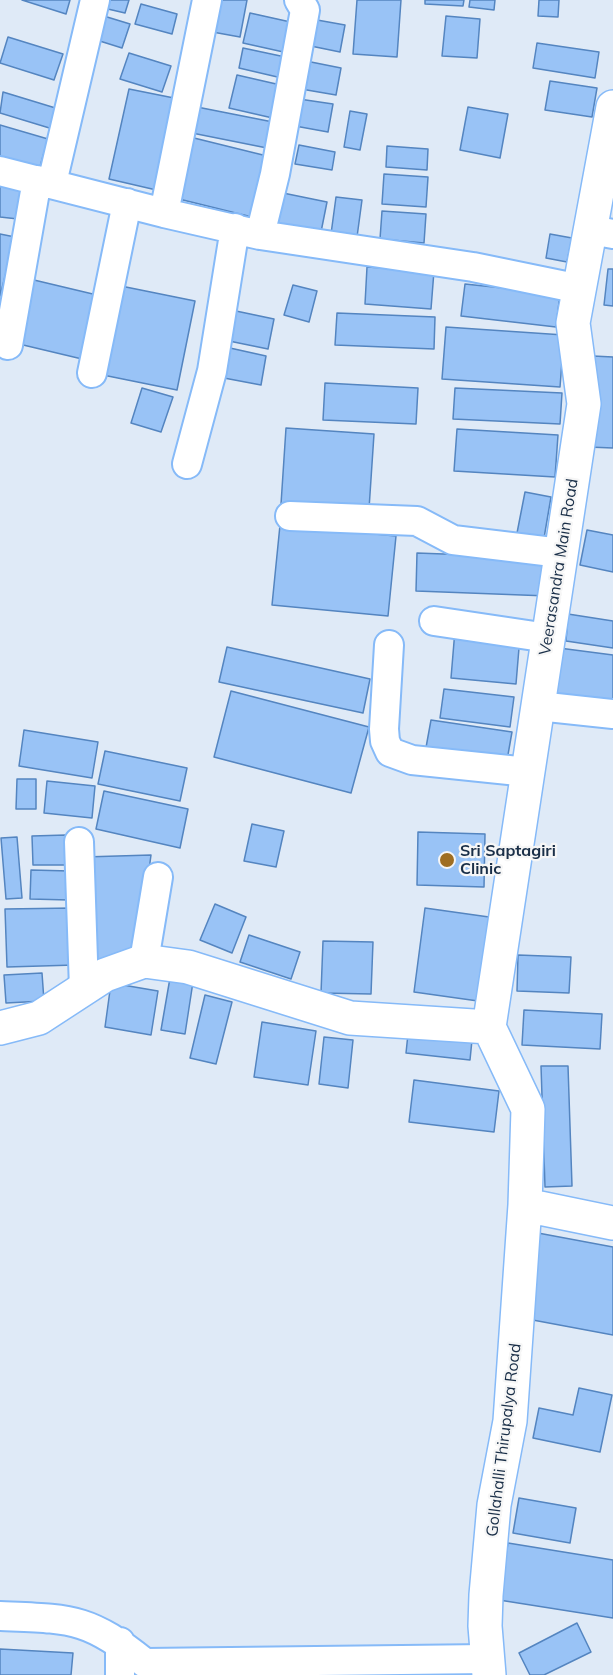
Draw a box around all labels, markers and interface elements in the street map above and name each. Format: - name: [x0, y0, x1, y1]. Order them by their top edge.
- street label: Veerasandra Main Road: [536, 477, 582, 657]
- place label: Sri Saptagiri Clinic: [460, 841, 556, 879]
- marker: Sri Saptagiri Clinic: [438, 851, 456, 869]
- street label: Gollahalli Thirupalya Road: [483, 1342, 525, 1538]

